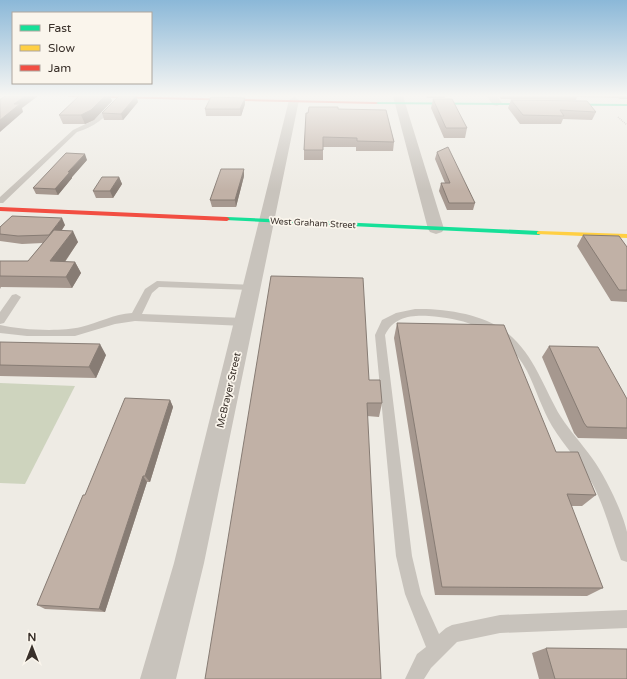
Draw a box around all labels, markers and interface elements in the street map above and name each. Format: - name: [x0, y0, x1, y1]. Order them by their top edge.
- legend: [12, 12, 152, 84]
- text: Fast: [48, 21, 72, 35]
- text: Slow: [48, 41, 75, 55]
- text: Jam: [48, 61, 71, 75]
- street label: West Graham Street: [270, 216, 357, 231]
- street label: McBrayer Street: [214, 351, 244, 429]
- north arrow: [12, 627, 52, 667]
- text: N: [28, 631, 36, 644]

